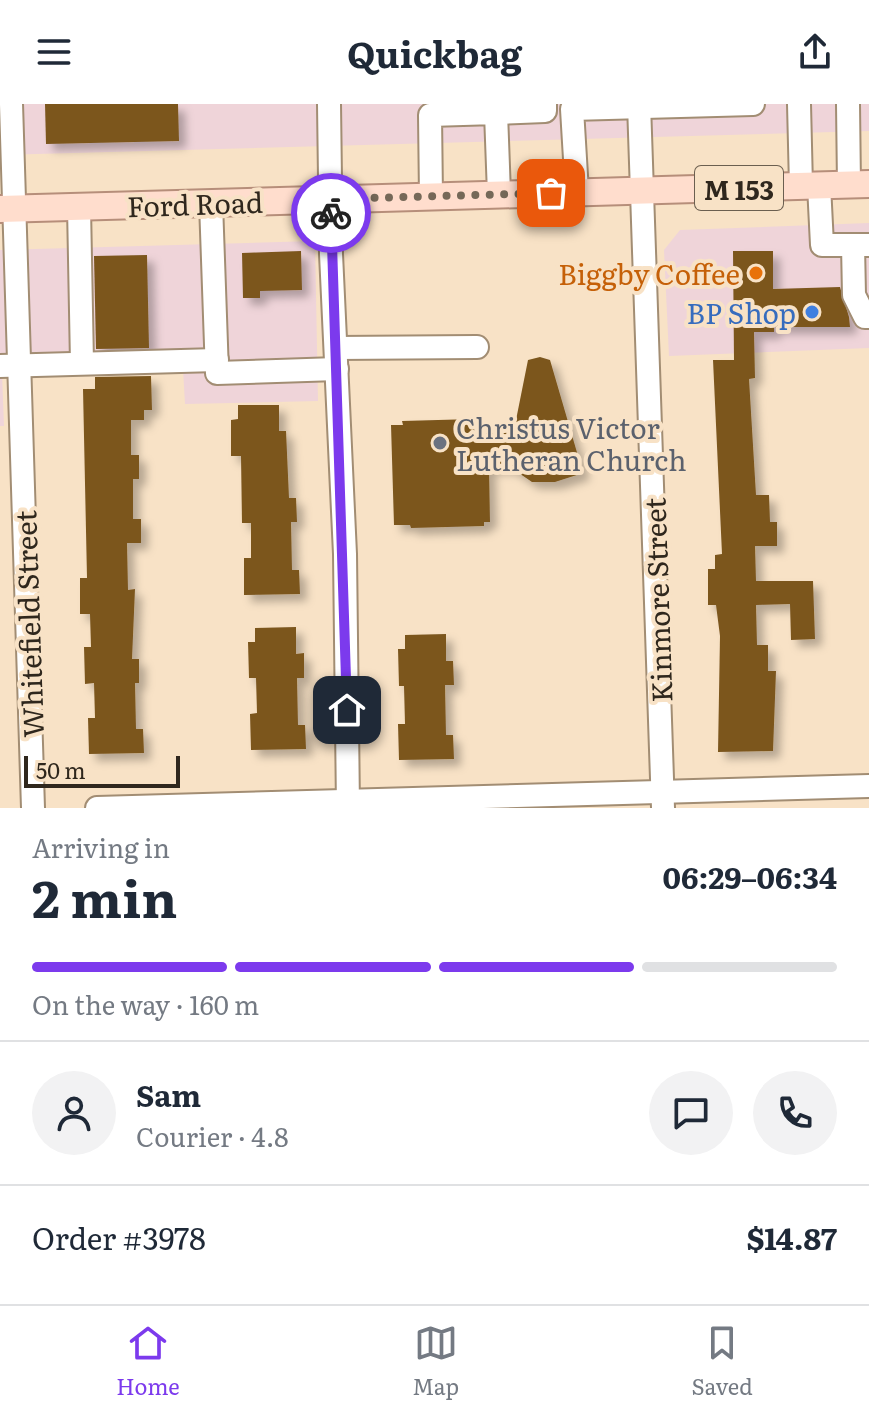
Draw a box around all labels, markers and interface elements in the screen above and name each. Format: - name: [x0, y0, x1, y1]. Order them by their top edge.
- text: Quickbag: [347, 26, 522, 79]
- icon: menu: [32, 30, 76, 74]
- icon: share: [793, 30, 837, 74]
- pin: [517, 159, 585, 227]
- road number: M 153: [695, 166, 783, 210]
- icon: bag: [529, 171, 573, 215]
- courier: [291, 173, 371, 253]
- street label: Ford Road: [126, 180, 264, 226]
- icon: bike: [309, 191, 353, 235]
- place label: Biggby Coffee: [558, 252, 740, 294]
- marker: Biggby Coffee: [747, 264, 765, 282]
- place label: BP Shop: [687, 291, 796, 333]
- marker: BP Shop: [803, 303, 821, 321]
- place label: Christus Victor Lutheran Church: [456, 406, 687, 480]
- marker: Christus Victor Lutheran Church: [431, 434, 449, 452]
- street label: Kinmore Street: [632, 496, 682, 703]
- street label: Whitefield Street: [3, 509, 53, 738]
- pin: [313, 676, 381, 744]
- icon: home: [325, 688, 369, 732]
- scale bar: [24, 752, 180, 788]
- text: 50 m: [36, 753, 86, 786]
- text: Arriving in: [32, 827, 170, 866]
- text: 06:29–06:34: [662, 854, 837, 898]
- text: 2 min: [32, 857, 177, 934]
- text: On the way · 160 m: [32, 984, 259, 1023]
- button: person: [32, 1071, 116, 1155]
- button: chat: [649, 1071, 733, 1155]
- button: phone: [753, 1071, 837, 1155]
- text: Sam: [136, 1072, 201, 1116]
- text: Courier · 4.8: [136, 1116, 289, 1155]
- text: Order #3978: [32, 1215, 206, 1259]
- text: $14.87: [746, 1215, 837, 1259]
- tab: Home: [116, 1321, 180, 1402]
- tab: Map: [412, 1321, 459, 1402]
- tab: Saved: [691, 1321, 753, 1402]

